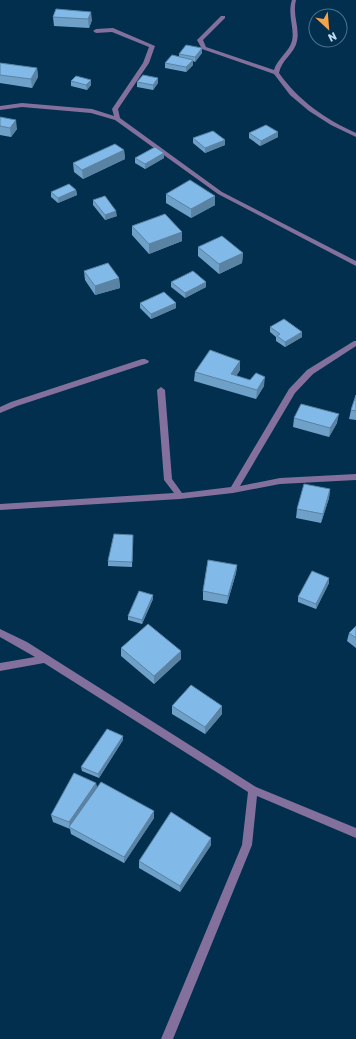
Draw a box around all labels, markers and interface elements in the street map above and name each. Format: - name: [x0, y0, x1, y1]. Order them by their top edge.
- north arrow: [308, 8, 348, 48]
- text: N: [326, 29, 339, 44]

